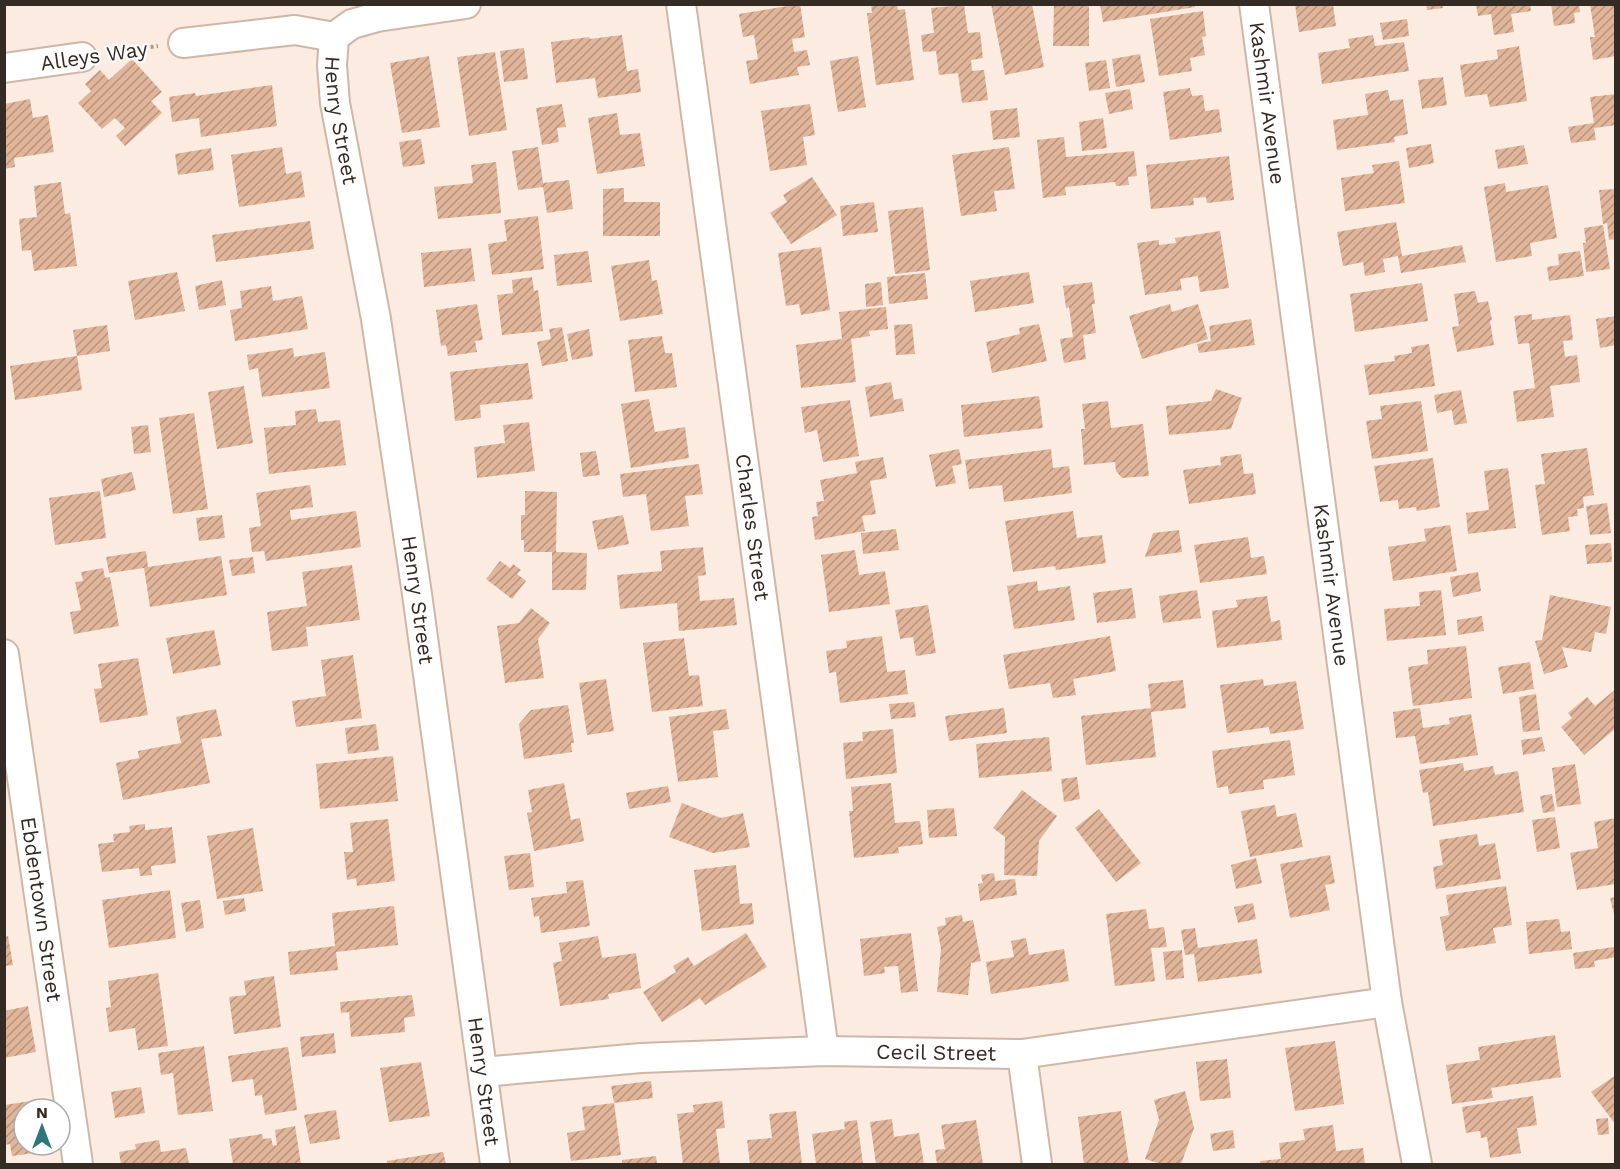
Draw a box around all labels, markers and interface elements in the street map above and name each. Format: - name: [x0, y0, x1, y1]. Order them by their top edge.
- street label: Kashmir Avenue: [1244, 20, 1291, 186]
- street label: Alleys Way: [39, 36, 149, 75]
- street label: Henry Street: [320, 55, 363, 187]
- street label: Charles Street: [731, 452, 775, 602]
- street label: Kashmir Avenue: [1309, 502, 1355, 668]
- street label: Henry Street: [396, 534, 439, 666]
- street label: Ebdentown Street: [16, 815, 67, 1004]
- street label: Henry Street: [463, 1015, 505, 1147]
- street label: Cecil Street: [876, 1039, 997, 1066]
- north arrow: [12, 1097, 72, 1157]
- text: N: [36, 1103, 48, 1122]

